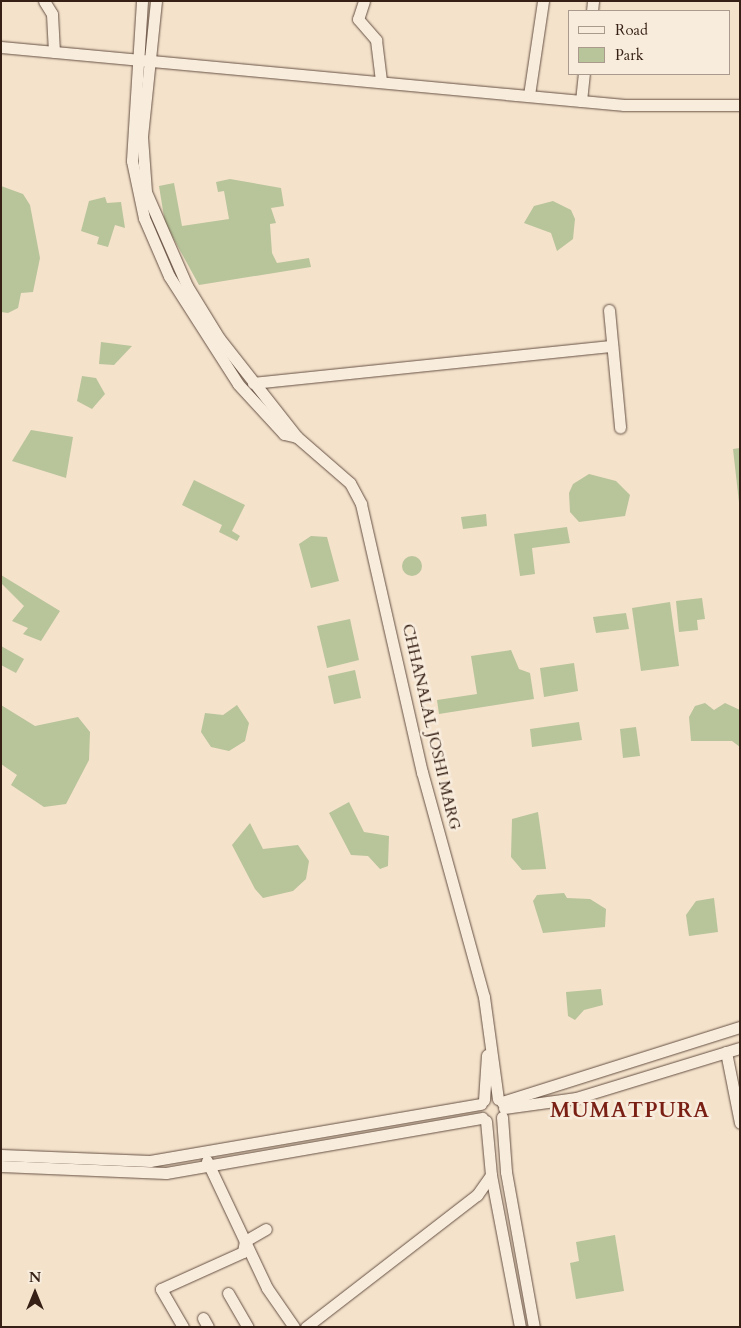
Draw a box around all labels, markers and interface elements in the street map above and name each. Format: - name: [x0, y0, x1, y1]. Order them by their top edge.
- legend: [568, 10, 731, 75]
- text: Road: [615, 20, 648, 40]
- text: Park: [615, 45, 644, 65]
- street label: CHHANALAL JOSHI MARG: [398, 622, 464, 832]
- district label: MUMATPURA: [549, 1098, 711, 1124]
- north arrow: [10, 1268, 60, 1318]
- text: N: [29, 1268, 41, 1287]

